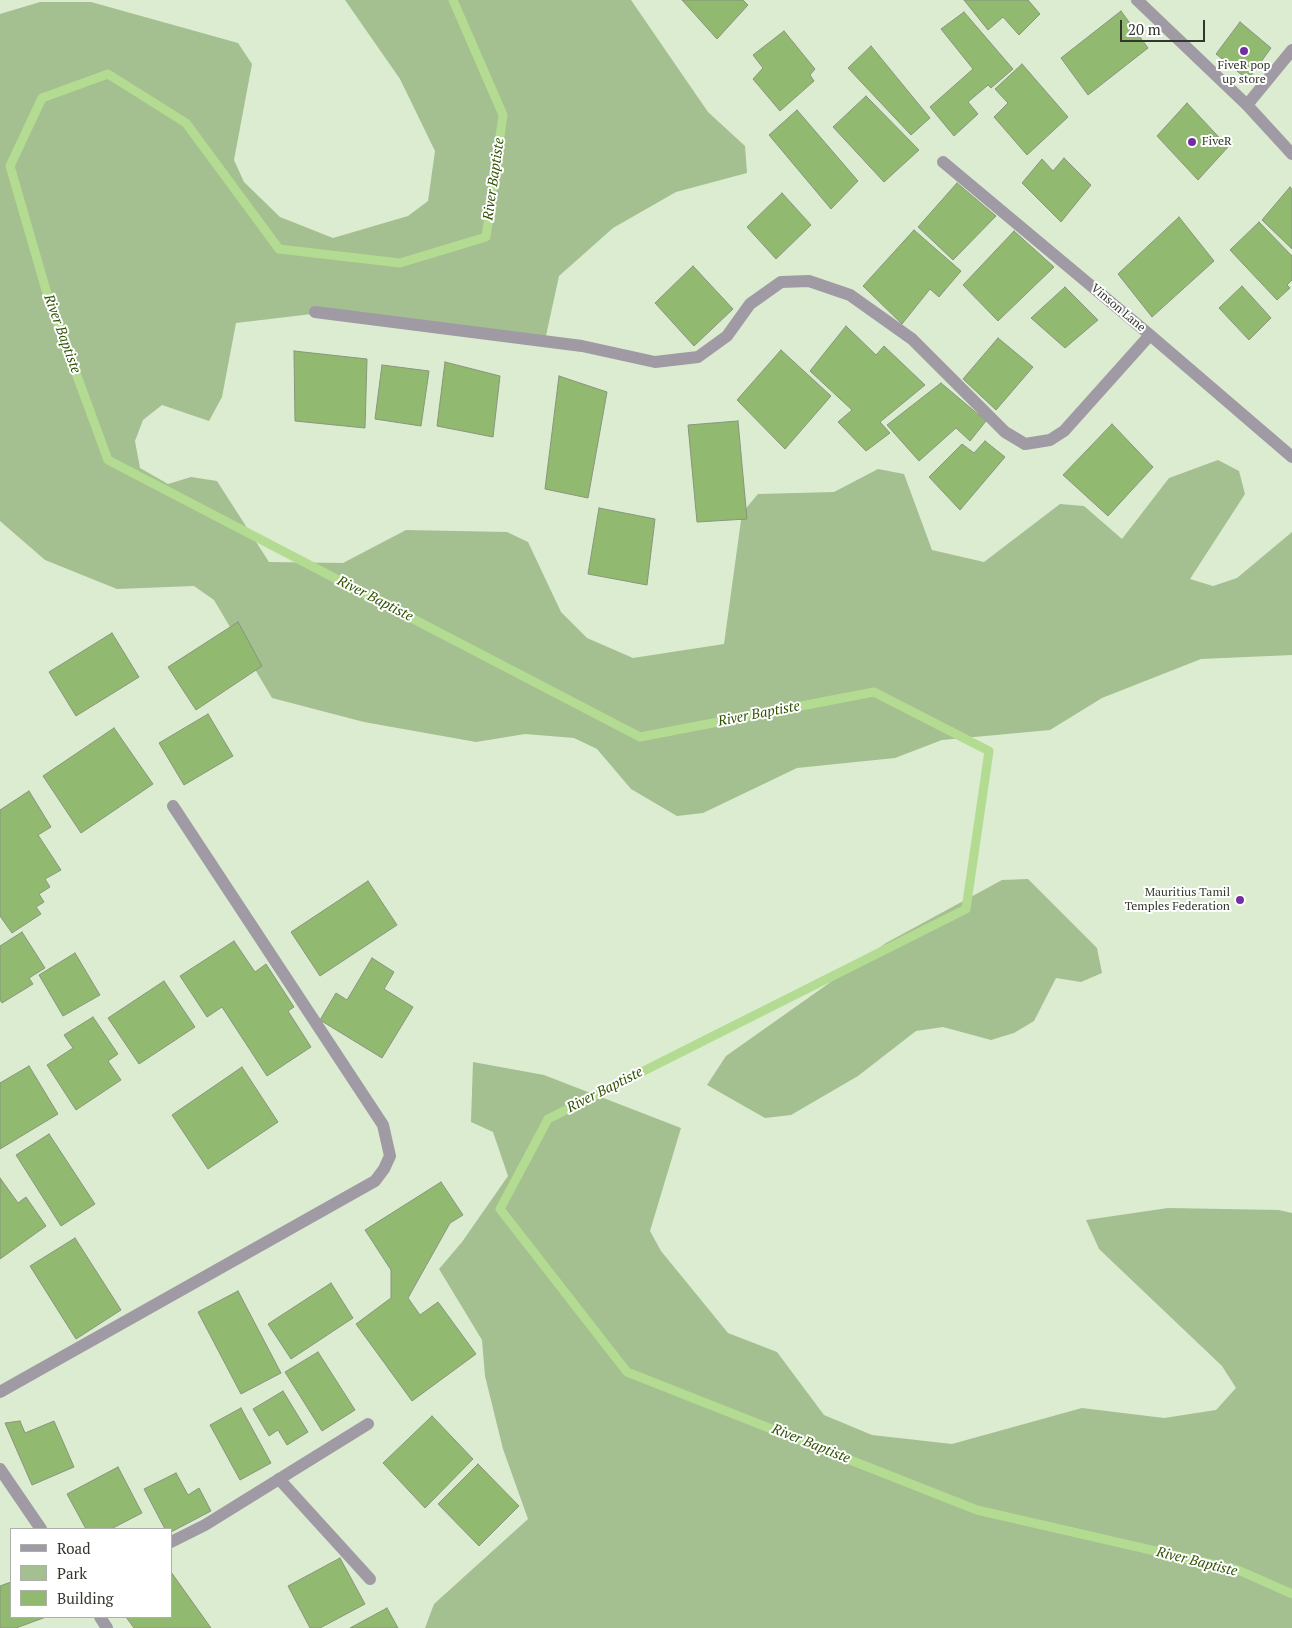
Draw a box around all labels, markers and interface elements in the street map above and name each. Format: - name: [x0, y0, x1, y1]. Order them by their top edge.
- scale bar: [1122, 10, 1207, 42]
- text: 20 m: [1128, 19, 1161, 39]
- marker: FiveR pop up store: [1238, 45, 1250, 57]
- place label: FiveR pop up store: [1218, 59, 1270, 87]
- place label: FiveR: [1202, 135, 1232, 149]
- marker: FiveR: [1186, 136, 1198, 148]
- water label: River Baptiste: [480, 137, 508, 221]
- street label: Vinson Lane: [1088, 281, 1148, 335]
- water label: River Baptiste: [40, 292, 84, 376]
- water label: River Baptiste: [334, 573, 416, 625]
- water label: River Baptiste: [717, 698, 801, 730]
- place label: Mauritius Tamil Temples Federation: [1125, 886, 1230, 914]
- marker: Mauritius Tamil Temples Federation: [1234, 894, 1246, 906]
- water label: River Baptiste: [564, 1064, 646, 1116]
- water label: River Baptiste: [769, 1421, 853, 1467]
- legend: [10, 1528, 172, 1618]
- text: Road: [57, 1538, 90, 1558]
- water label: River Baptiste: [1155, 1544, 1239, 1580]
- text: Park: [57, 1563, 87, 1583]
- text: Building: [57, 1588, 114, 1608]

